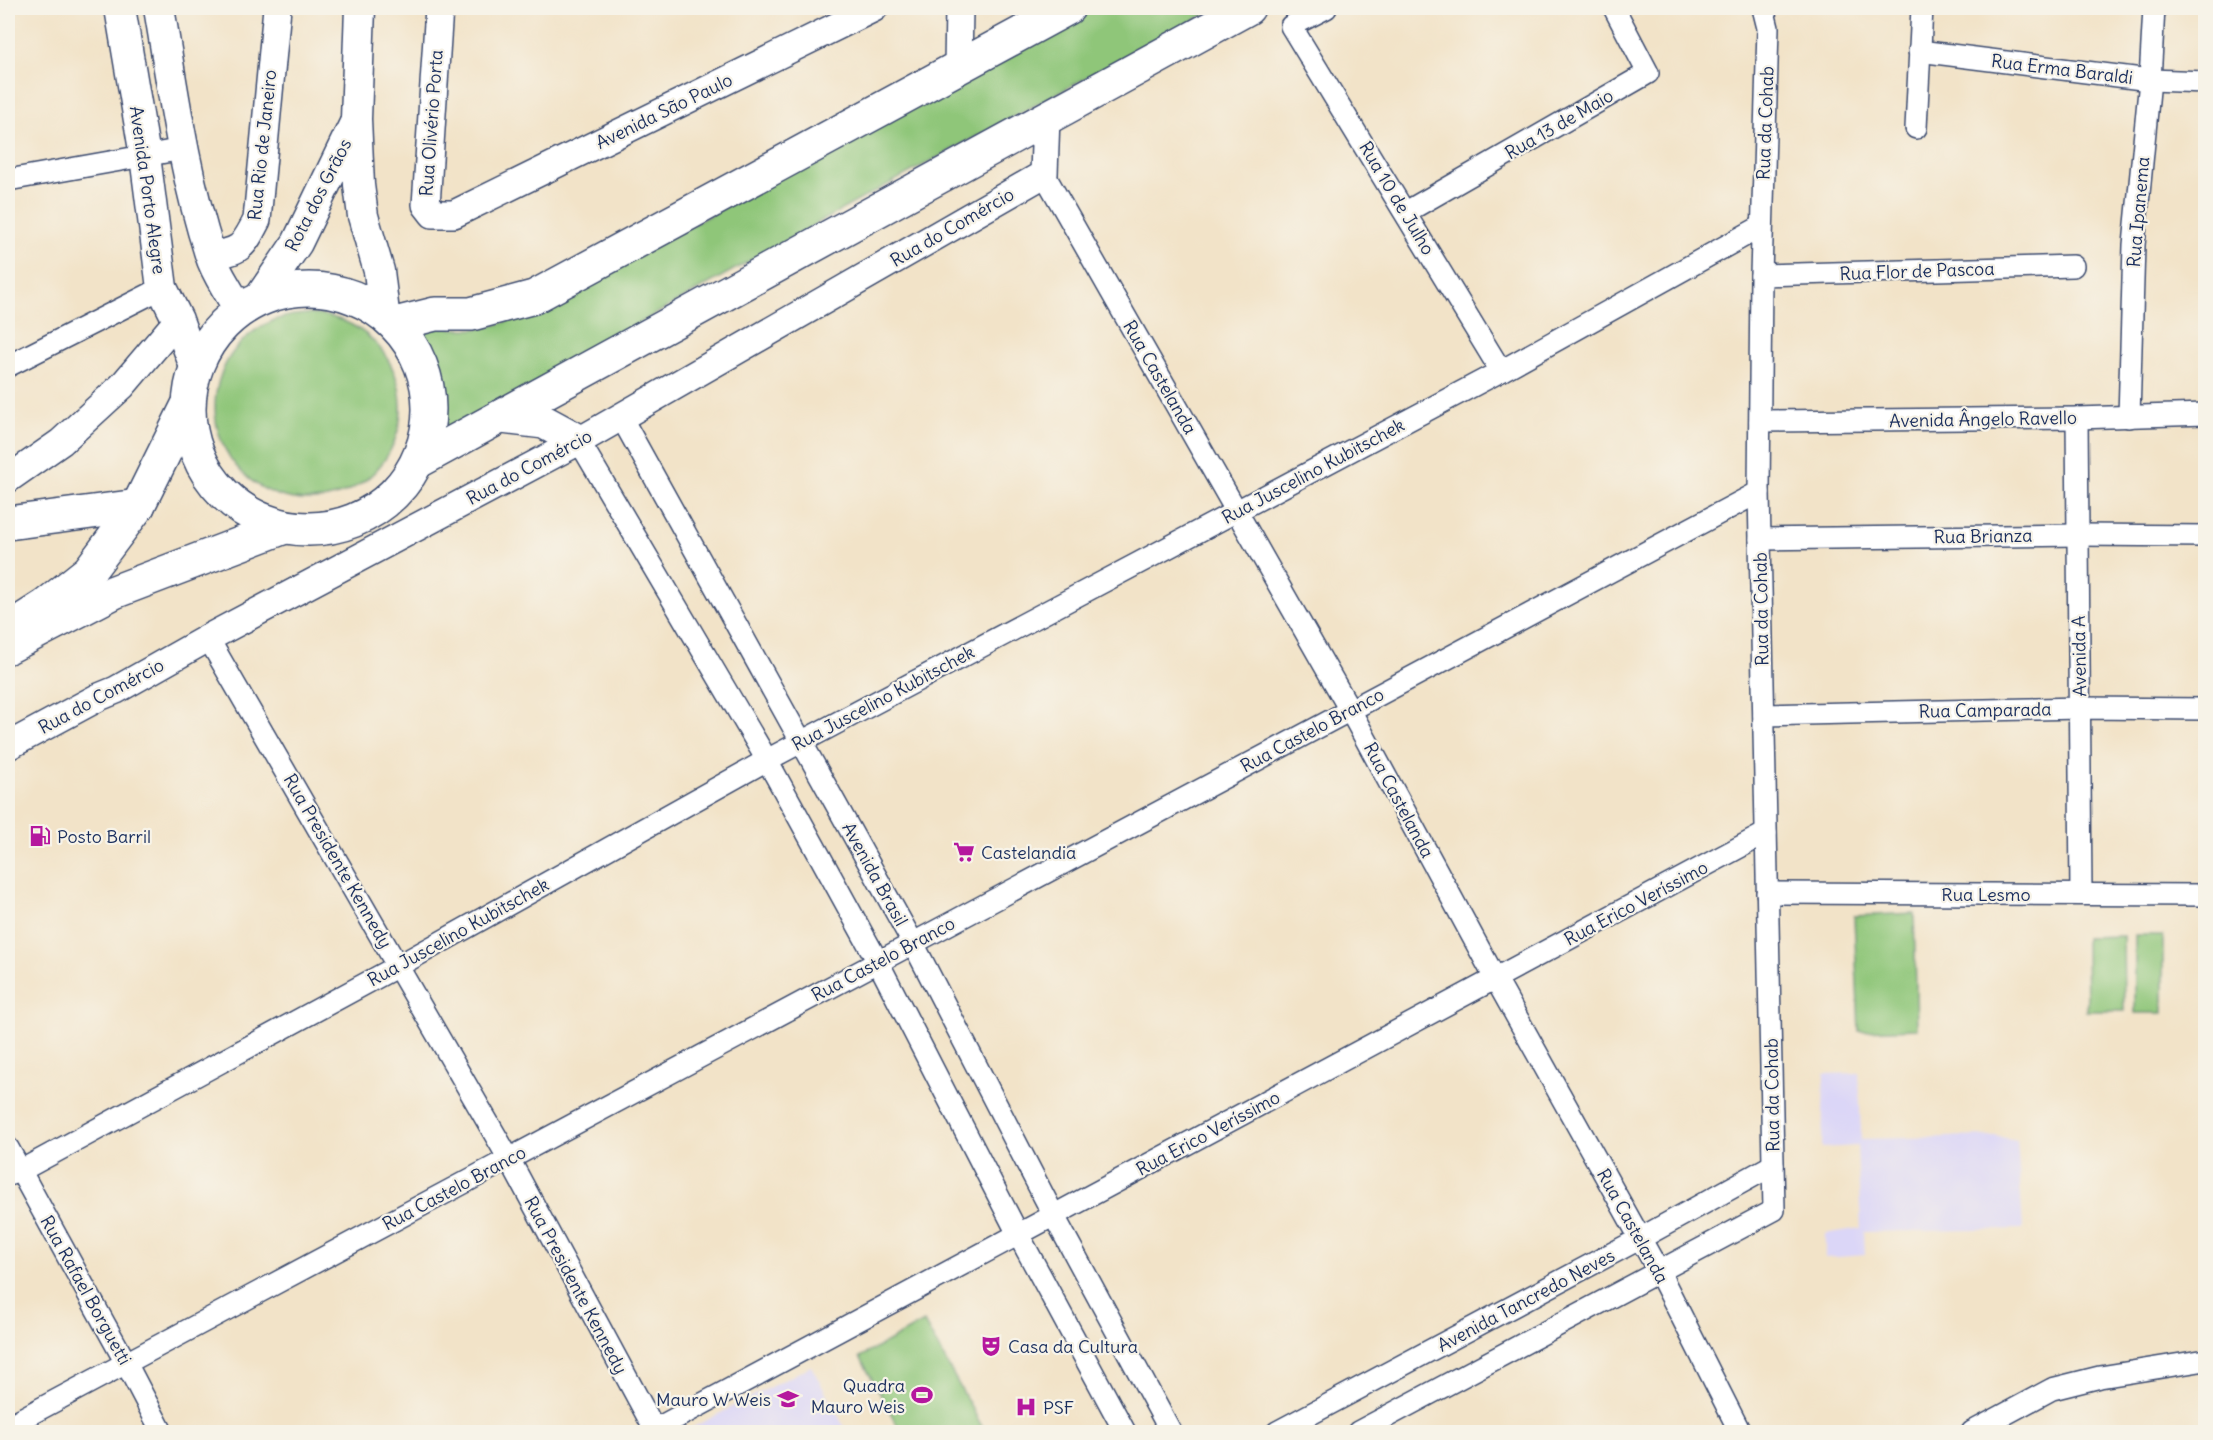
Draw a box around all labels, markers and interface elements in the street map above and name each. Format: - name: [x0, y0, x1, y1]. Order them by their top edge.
- street label: Rua Olivério Porta: [414, 49, 448, 197]
- street label: Rua Erma Baraldi: [1990, 49, 2134, 89]
- street label: Rua da Cohab: [1752, 66, 1778, 180]
- street label: Rua Rio de Janeiro: [243, 68, 281, 222]
- street label: Avenida São Paulo: [592, 68, 736, 154]
- street label: Rua 13 de Maio: [1501, 84, 1617, 164]
- street label: Avenida Porto Alegre: [125, 104, 171, 276]
- street label: Rota dos Grãos: [280, 135, 356, 255]
- street label: Rua 10 de Julho: [1354, 137, 1440, 259]
- street label: Rua Ipanema: [2122, 156, 2154, 268]
- street label: Rua do Comércio: [886, 182, 1018, 272]
- street label: Rua Flor de Pascoa: [1839, 257, 1995, 285]
- street label: Rua Castelanda: [1118, 316, 1202, 438]
- street label: Avenida Ângelo Ravello: [1889, 406, 2077, 432]
- street label: Rua Juscelino Kubitschek: [1218, 413, 1408, 529]
- street label: Rua do Comércio: [462, 424, 596, 510]
- street label: Rua Brianza: [1933, 524, 2033, 548]
- street label: Rua da Cohab: [1749, 552, 1773, 666]
- street label: Avenida A: [2067, 615, 2091, 697]
- street label: Rua Juscelino Kubitschek: [788, 640, 978, 756]
- street label: Rua do Comércio: [34, 653, 168, 739]
- street label: Rua Castelo Branco: [1236, 682, 1388, 778]
- street label: Rua Camparada: [1918, 697, 2052, 723]
- street label: Rua Castelanda: [1359, 738, 1439, 862]
- street label: Rua Presidente Kennedy: [279, 770, 397, 952]
- street label: Avenida Brasil: [837, 818, 913, 930]
- fuel station icon: Posto Barril: [28, 824, 52, 848]
- place label: Posto Barril: [57, 825, 151, 848]
- supermarket icon: Castelandia: [952, 840, 976, 864]
- place label: Castelandia: [981, 841, 1076, 864]
- street label: Rua Erico Veríssimo: [1560, 855, 1712, 951]
- street label: Rua Juscelino Kubitschek: [363, 873, 553, 991]
- street label: Rua Lesmo: [1941, 883, 2031, 906]
- street label: Rua Castelo Branco: [807, 911, 959, 1007]
- street label: Rua da Cohab: [1760, 1038, 1784, 1152]
- street label: Rua Erico Veríssimo: [1132, 1085, 1284, 1181]
- street label: Rua Castelo Branco: [378, 1140, 530, 1236]
- street label: Rua Castelanda: [1592, 1165, 1674, 1287]
- street label: Rua Presidente Kennedy: [519, 1192, 633, 1378]
- street label: Rua Rafael Borguetti: [35, 1211, 137, 1369]
- street label: Avenida Tancredo Neves: [1433, 1243, 1619, 1357]
- theatre icon: Casa da Cultura: [979, 1334, 1003, 1358]
- place label: Casa da Cultura: [1008, 1335, 1138, 1358]
- place label: Quadra Mauro Weis: [811, 1374, 905, 1418]
- sports icon: Quadra Mauro Weis: [910, 1383, 934, 1407]
- school or university icon: Mauro W Weis: [776, 1387, 800, 1411]
- place label: Mauro W Weis: [656, 1388, 771, 1411]
- hospital icon: PSF: [1014, 1395, 1038, 1419]
- place label: PSF: [1043, 1396, 1074, 1419]

